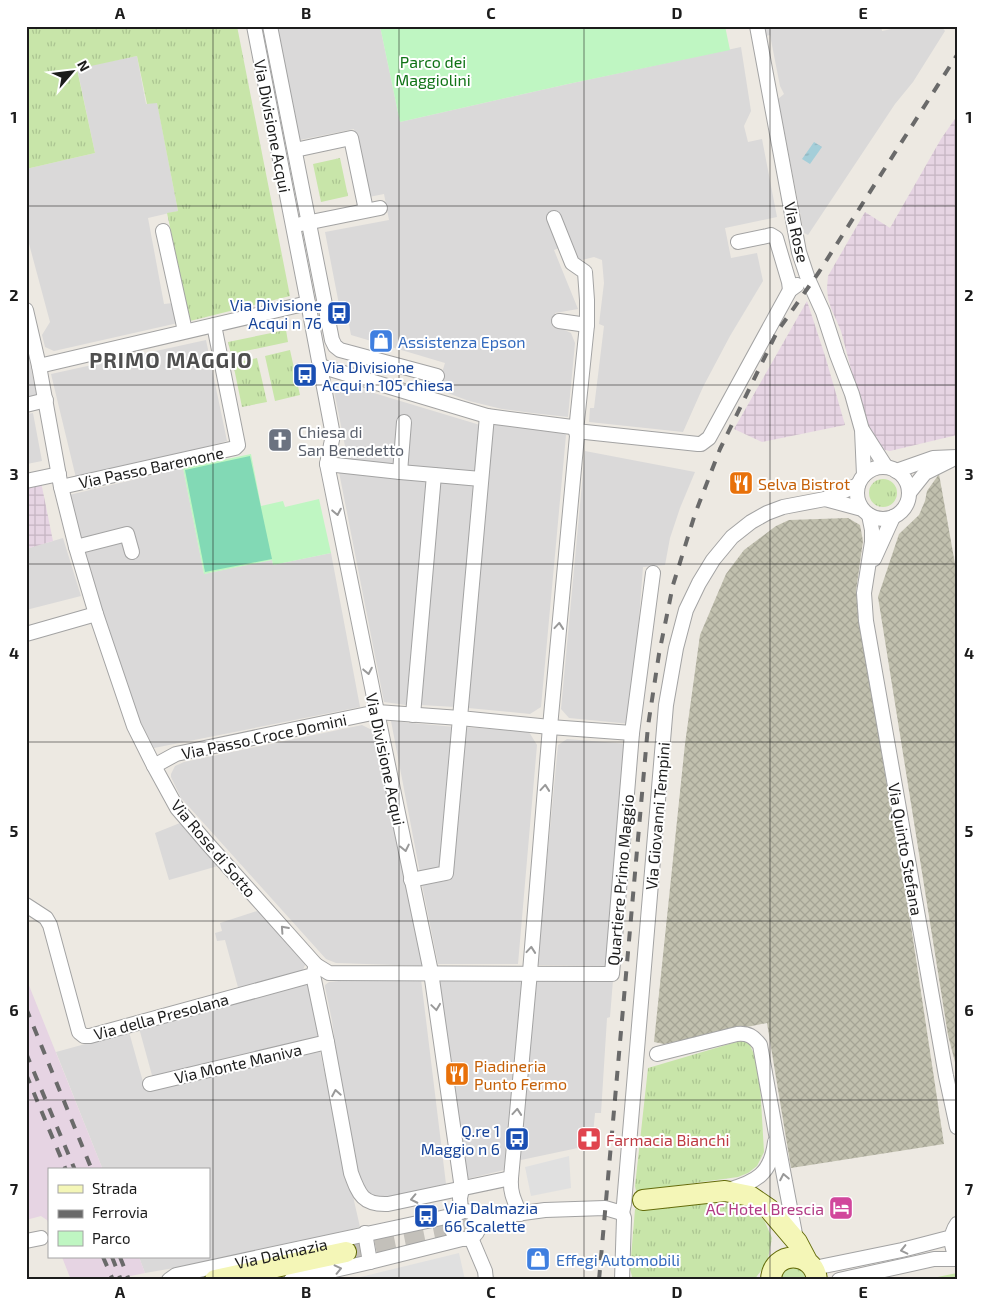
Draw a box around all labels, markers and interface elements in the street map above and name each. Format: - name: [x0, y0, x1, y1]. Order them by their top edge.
- text: A: [115, 3, 126, 22]
- text: B: [301, 3, 311, 22]
- text: C: [486, 3, 496, 22]
- text: D: [672, 3, 683, 22]
- text: E: [858, 3, 868, 22]
- north arrow: [48, 48, 98, 98]
- park label: Parco dei Maggiolini: [395, 52, 471, 89]
- text: N: [74, 57, 94, 74]
- street label: Via Divisione Acqui: [251, 58, 295, 194]
- text: 1: [11, 107, 17, 126]
- text: 1: [966, 107, 972, 126]
- street label: Via Rose: [781, 200, 813, 264]
- text: 2: [9, 285, 19, 304]
- text: 2: [964, 285, 974, 304]
- place label: Via Divisione Acqui n 76: [230, 295, 322, 332]
- bus stop icon: Via Divisione Acqui n 76: [326, 300, 352, 326]
- shop icon: Assistenza Epson: [368, 328, 394, 354]
- place label: Assistenza Epson: [398, 332, 526, 351]
- district label: PRIMO MAGGIO: [89, 347, 253, 372]
- place label: Via Divisione Acqui n 105 chiesa: [322, 357, 453, 394]
- bus stop icon: Via Divisione Acqui n 105 chiesa: [292, 362, 318, 388]
- place label: Chiesa di San Benedetto: [298, 422, 404, 459]
- church icon: Chiesa di San Benedetto: [267, 427, 293, 453]
- street label: Via Passo Baremone: [77, 442, 225, 492]
- text: 3: [9, 464, 19, 483]
- text: 3: [964, 464, 974, 483]
- restaurant icon: Selva Bistrot: [728, 470, 754, 496]
- place label: Selva Bistrot: [758, 474, 850, 493]
- one-way arrow: [331, 508, 342, 516]
- one-way arrow: [553, 622, 564, 630]
- text: 4: [9, 643, 19, 662]
- text: 4: [964, 643, 974, 662]
- one-way arrow: [363, 667, 373, 676]
- street label: Via Divisione Acqui: [363, 691, 409, 827]
- street label: Via Passo Croce Domini: [180, 709, 348, 763]
- street label: Via Giovanni Tempini: [641, 741, 673, 891]
- street label: Via Quinto Stefana: [884, 781, 927, 917]
- one-way arrow: [539, 784, 550, 792]
- street label: Quartiere Primo Maggio: [603, 793, 638, 967]
- street label: Via Rose di Sotto: [168, 795, 260, 901]
- text: 5: [10, 821, 19, 840]
- text: 5: [965, 821, 974, 840]
- one-way arrow: [399, 843, 409, 852]
- one-way arrow: [281, 925, 290, 934]
- one-way arrow: [526, 946, 537, 954]
- street label: Via della Presolana: [92, 989, 230, 1043]
- text: 6: [9, 1000, 19, 1019]
- text: 6: [964, 1000, 974, 1019]
- one-way arrow: [430, 1003, 441, 1011]
- street label: Via Monte Maniva: [173, 1039, 303, 1087]
- place label: Piadineria Punto Fermo: [474, 1056, 567, 1093]
- restaurant icon: Piadineria Punto Fermo: [444, 1061, 470, 1087]
- one-way arrow: [332, 1089, 342, 1097]
- one-way arrow: [511, 1108, 522, 1116]
- place label: Q.re 1 Maggio n 6: [421, 1121, 500, 1158]
- bus stop icon: Q.re 1 Maggio n 6: [504, 1126, 530, 1152]
- pharmacy icon: Farmacia Bianchi: [576, 1126, 602, 1152]
- place label: Farmacia Bianchi: [606, 1130, 729, 1149]
- legend: [48, 1168, 210, 1258]
- one-way arrow: [779, 1173, 790, 1182]
- text: 7: [10, 1179, 19, 1198]
- text: Strada: [92, 1179, 137, 1197]
- text: 7: [965, 1179, 974, 1198]
- one-way arrow: [410, 1193, 419, 1204]
- hotel icon: AC Hotel Brescia: [828, 1195, 854, 1221]
- place label: Via Dalmazia 66 Scalette: [444, 1198, 538, 1235]
- place label: AC Hotel Brescia: [706, 1199, 824, 1218]
- text: Ferrovia: [92, 1203, 148, 1221]
- bus stop icon: Via Dalmazia 66 Scalette: [413, 1203, 439, 1229]
- text: Parco: [92, 1229, 131, 1247]
- street label: Via Dalmazia: [233, 1233, 329, 1272]
- one-way arrow: [900, 1244, 909, 1255]
- shop icon: Effegi Automobili: [525, 1246, 551, 1272]
- place label: Effegi Automobili: [556, 1250, 680, 1269]
- one-way arrow: [334, 1264, 343, 1275]
- text: A: [115, 1282, 126, 1301]
- text: B: [301, 1282, 311, 1301]
- text: C: [486, 1282, 496, 1301]
- text: D: [672, 1282, 683, 1301]
- text: E: [858, 1282, 868, 1301]

